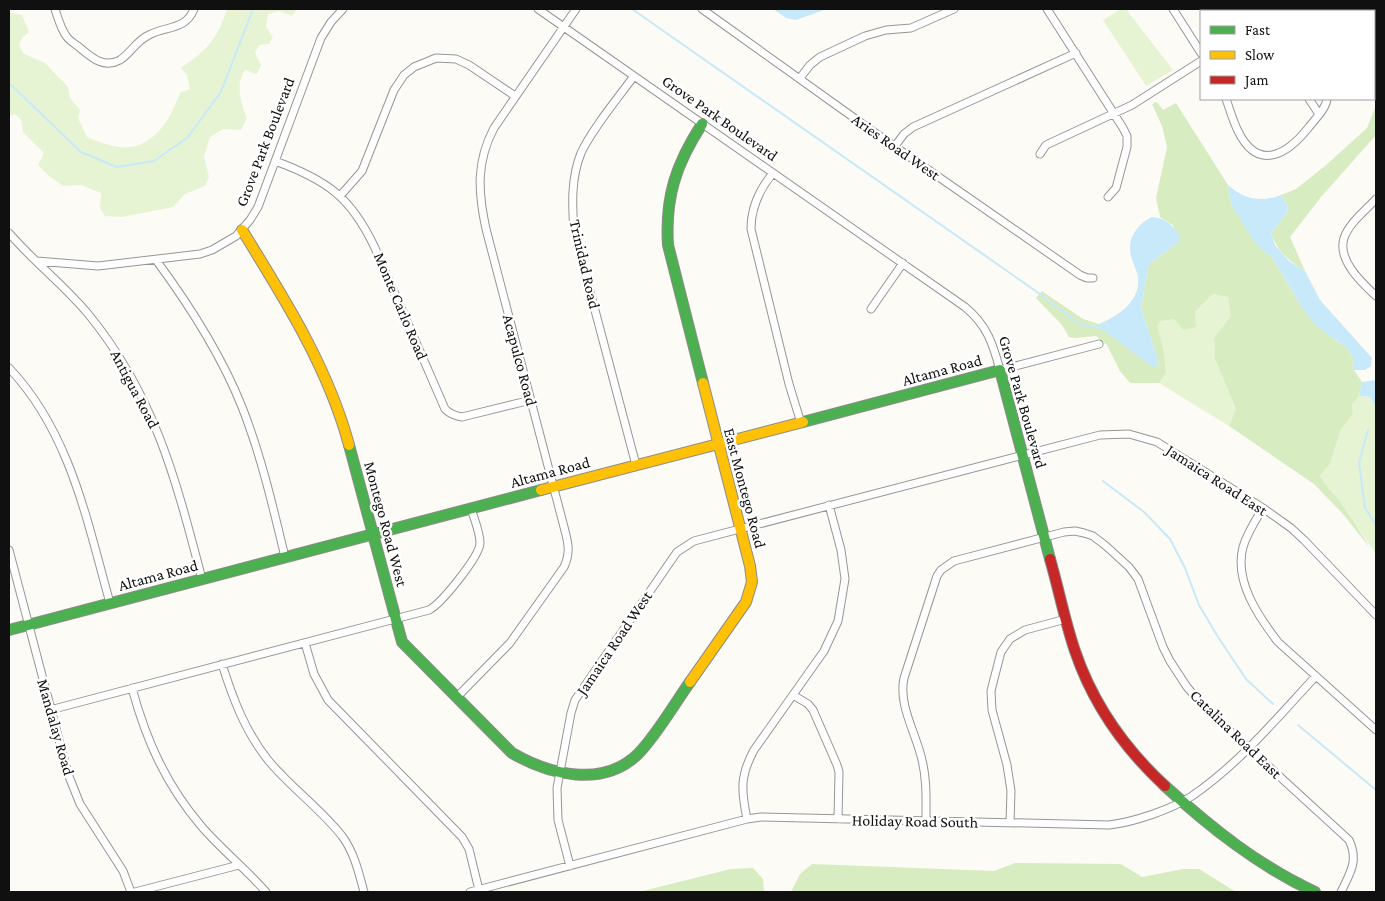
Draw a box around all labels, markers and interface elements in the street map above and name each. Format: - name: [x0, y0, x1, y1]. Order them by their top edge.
- legend: [1200, 10, 1375, 100]
- text: Fast: [1245, 22, 1271, 38]
- text: Slow: [1245, 47, 1275, 63]
- street label: Grove Park Boulevard: [659, 72, 781, 165]
- text: Jam: [1243, 72, 1268, 89]
- street label: Grove Park Boulevard: [233, 75, 298, 209]
- street label: Aries Road West: [849, 110, 944, 184]
- street label: Trinidad Road: [566, 218, 604, 311]
- street label: Monte Carlo Road: [371, 250, 432, 363]
- street label: Acapulco Road: [499, 312, 541, 408]
- street label: Grove Park Boulevard: [996, 334, 1050, 471]
- street label: Antigua Road: [106, 347, 163, 432]
- street label: Altama Road: [900, 351, 984, 389]
- street label: East Montego Road: [720, 426, 769, 551]
- street label: Jamaica Road East: [1161, 440, 1271, 520]
- street label: Altama Road: [508, 453, 592, 491]
- street label: Montego Road West: [360, 460, 411, 589]
- street label: Altama Road: [116, 556, 200, 594]
- street label: Jamaica Road West: [572, 587, 656, 700]
- street label: Mandalay Road: [33, 677, 78, 778]
- street label: Catalina Road East: [1187, 686, 1286, 782]
- street label: Holiday Road South: [852, 811, 979, 832]

